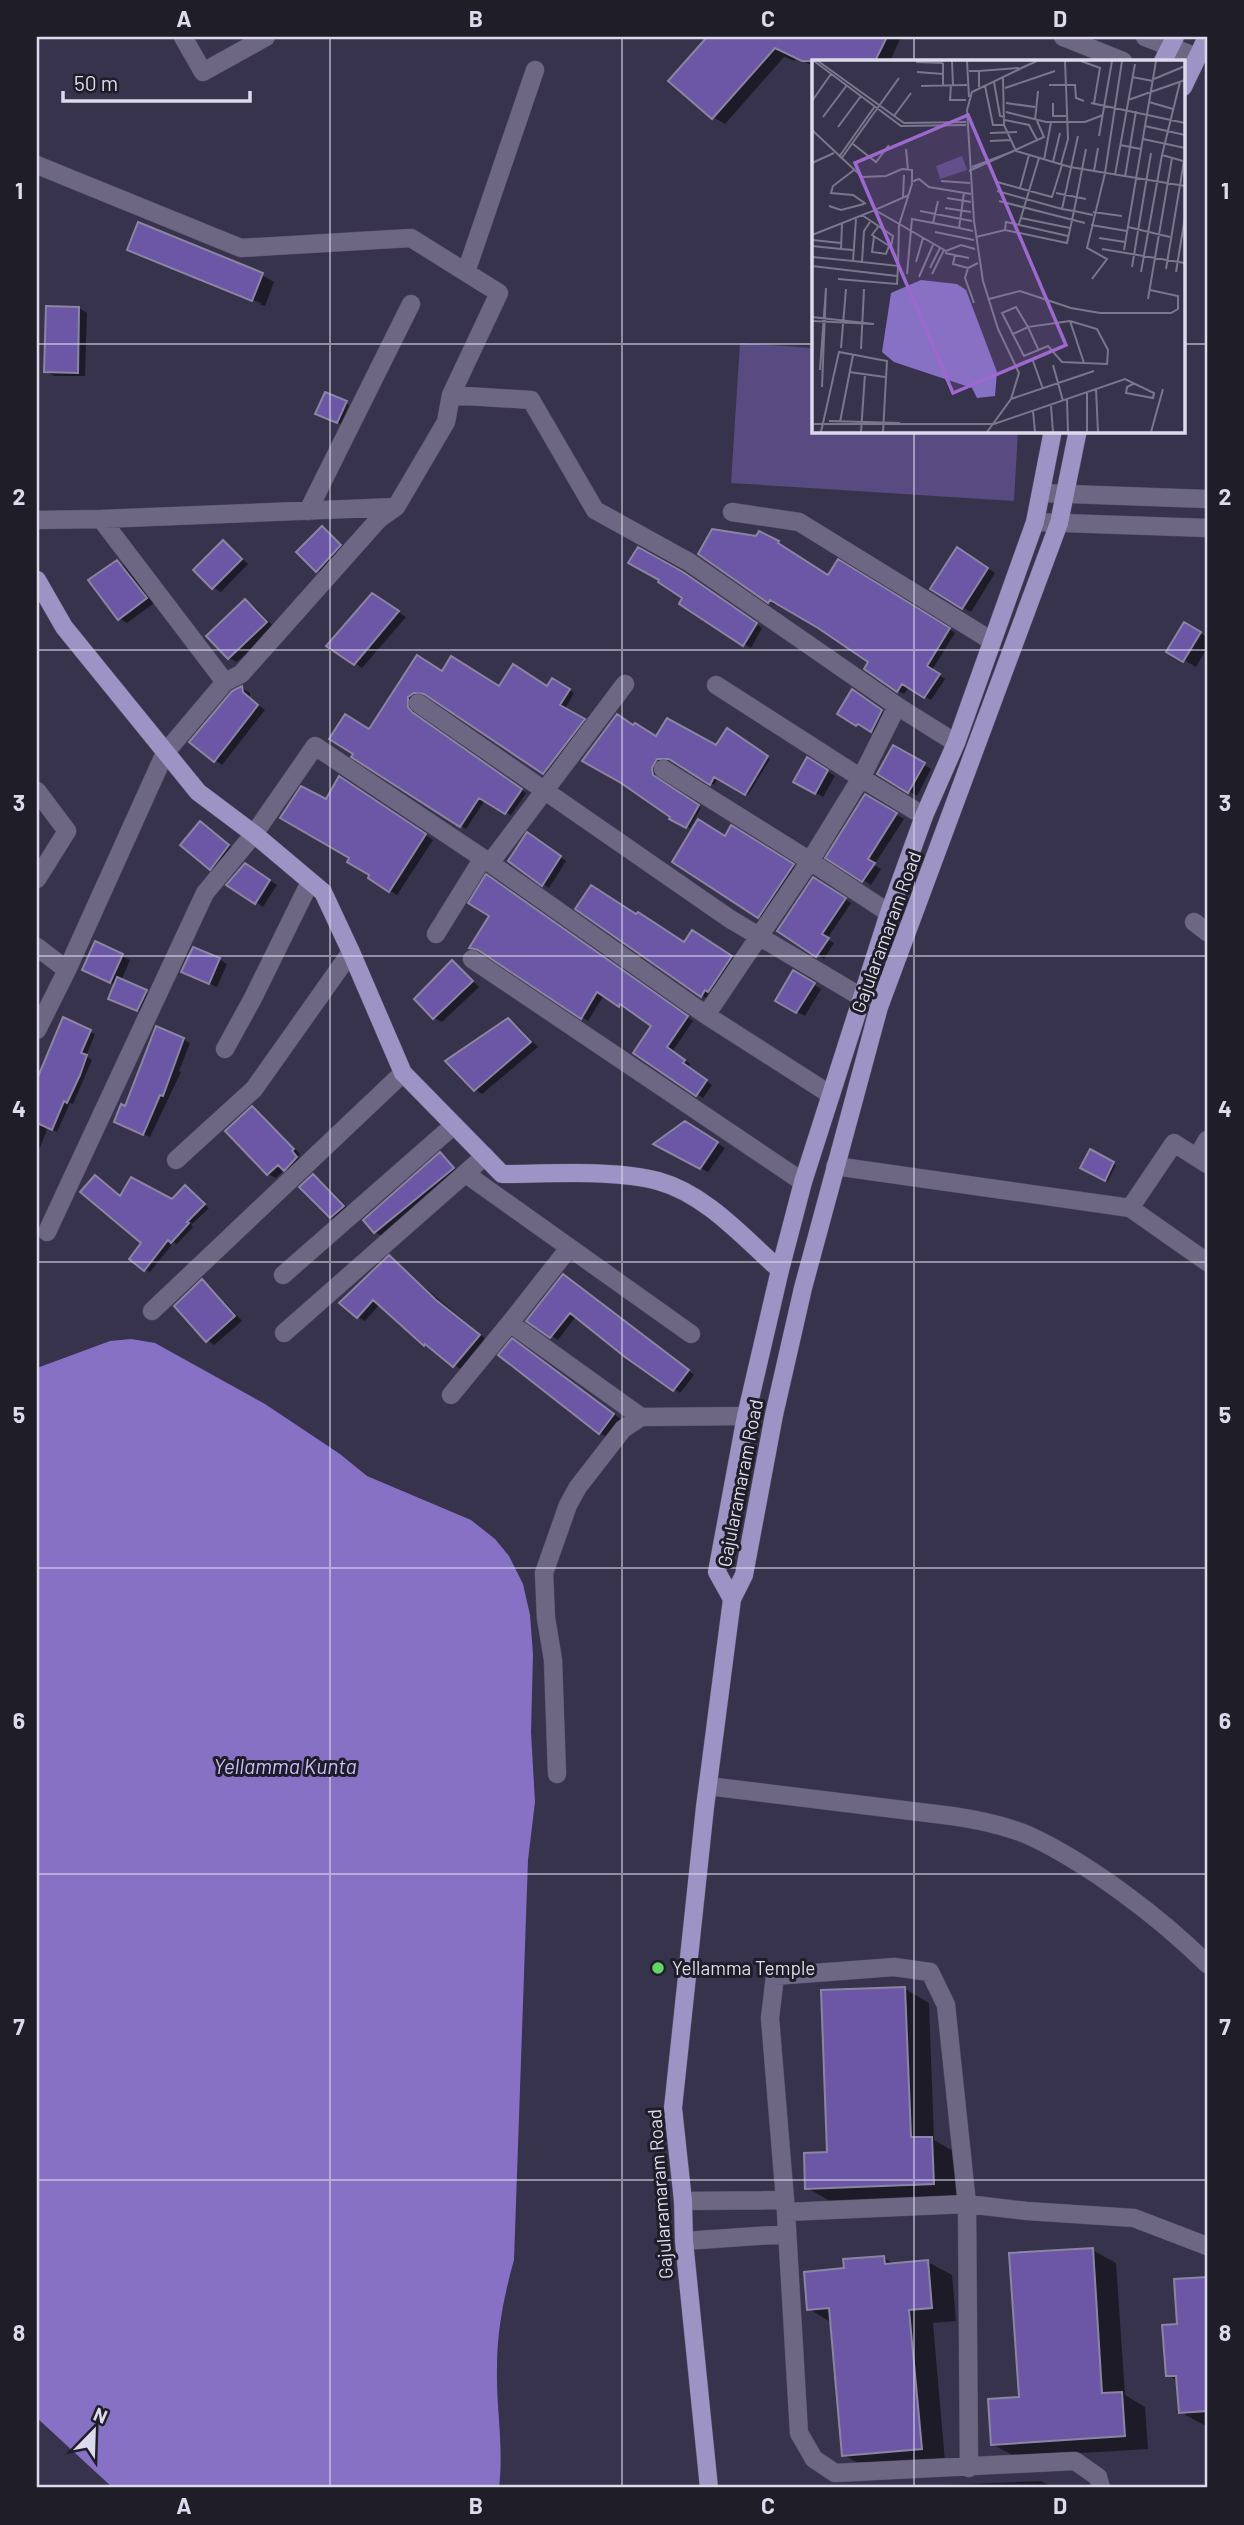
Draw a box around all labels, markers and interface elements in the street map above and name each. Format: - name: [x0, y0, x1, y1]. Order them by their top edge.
- text: A: [176, 4, 192, 32]
- text: B: [469, 4, 483, 32]
- text: C: [761, 4, 775, 32]
- text: D: [1053, 4, 1067, 32]
- scale bar: [63, 60, 250, 104]
- inset map: [812, 60, 1184, 432]
- text: 50 m: [74, 70, 118, 95]
- text: 1: [15, 176, 23, 204]
- text: 1: [1221, 176, 1229, 204]
- text: 2: [13, 482, 25, 510]
- text: 2: [1219, 482, 1231, 510]
- text: 3: [13, 788, 25, 816]
- text: 3: [1219, 788, 1231, 816]
- street label: Gajularamaram Road: [846, 848, 925, 1016]
- text: 4: [12, 1094, 26, 1122]
- text: 4: [1218, 1094, 1232, 1122]
- street label: Gajularamaram Road: [712, 1397, 767, 1569]
- text: 5: [13, 1400, 25, 1428]
- text: 5: [1219, 1400, 1231, 1428]
- text: 6: [13, 1706, 25, 1734]
- text: 6: [1219, 1706, 1231, 1734]
- water label: Yellamma Kunta: [213, 1753, 357, 1778]
- place label: Yellamma Temple: [672, 1956, 815, 1979]
- marker: Yellamma Temple: [650, 1960, 666, 1976]
- text: 7: [13, 2012, 25, 2040]
- text: 7: [1219, 2012, 1231, 2040]
- street label: Gajularamaram Road: [642, 2108, 677, 2280]
- text: 8: [13, 2318, 25, 2346]
- text: 8: [1219, 2318, 1231, 2346]
- north arrow: [60, 2396, 130, 2466]
- text: N: [91, 2402, 111, 2428]
- text: A: [176, 2491, 192, 2519]
- text: B: [469, 2491, 483, 2519]
- text: C: [761, 2491, 775, 2519]
- text: D: [1053, 2491, 1067, 2519]

